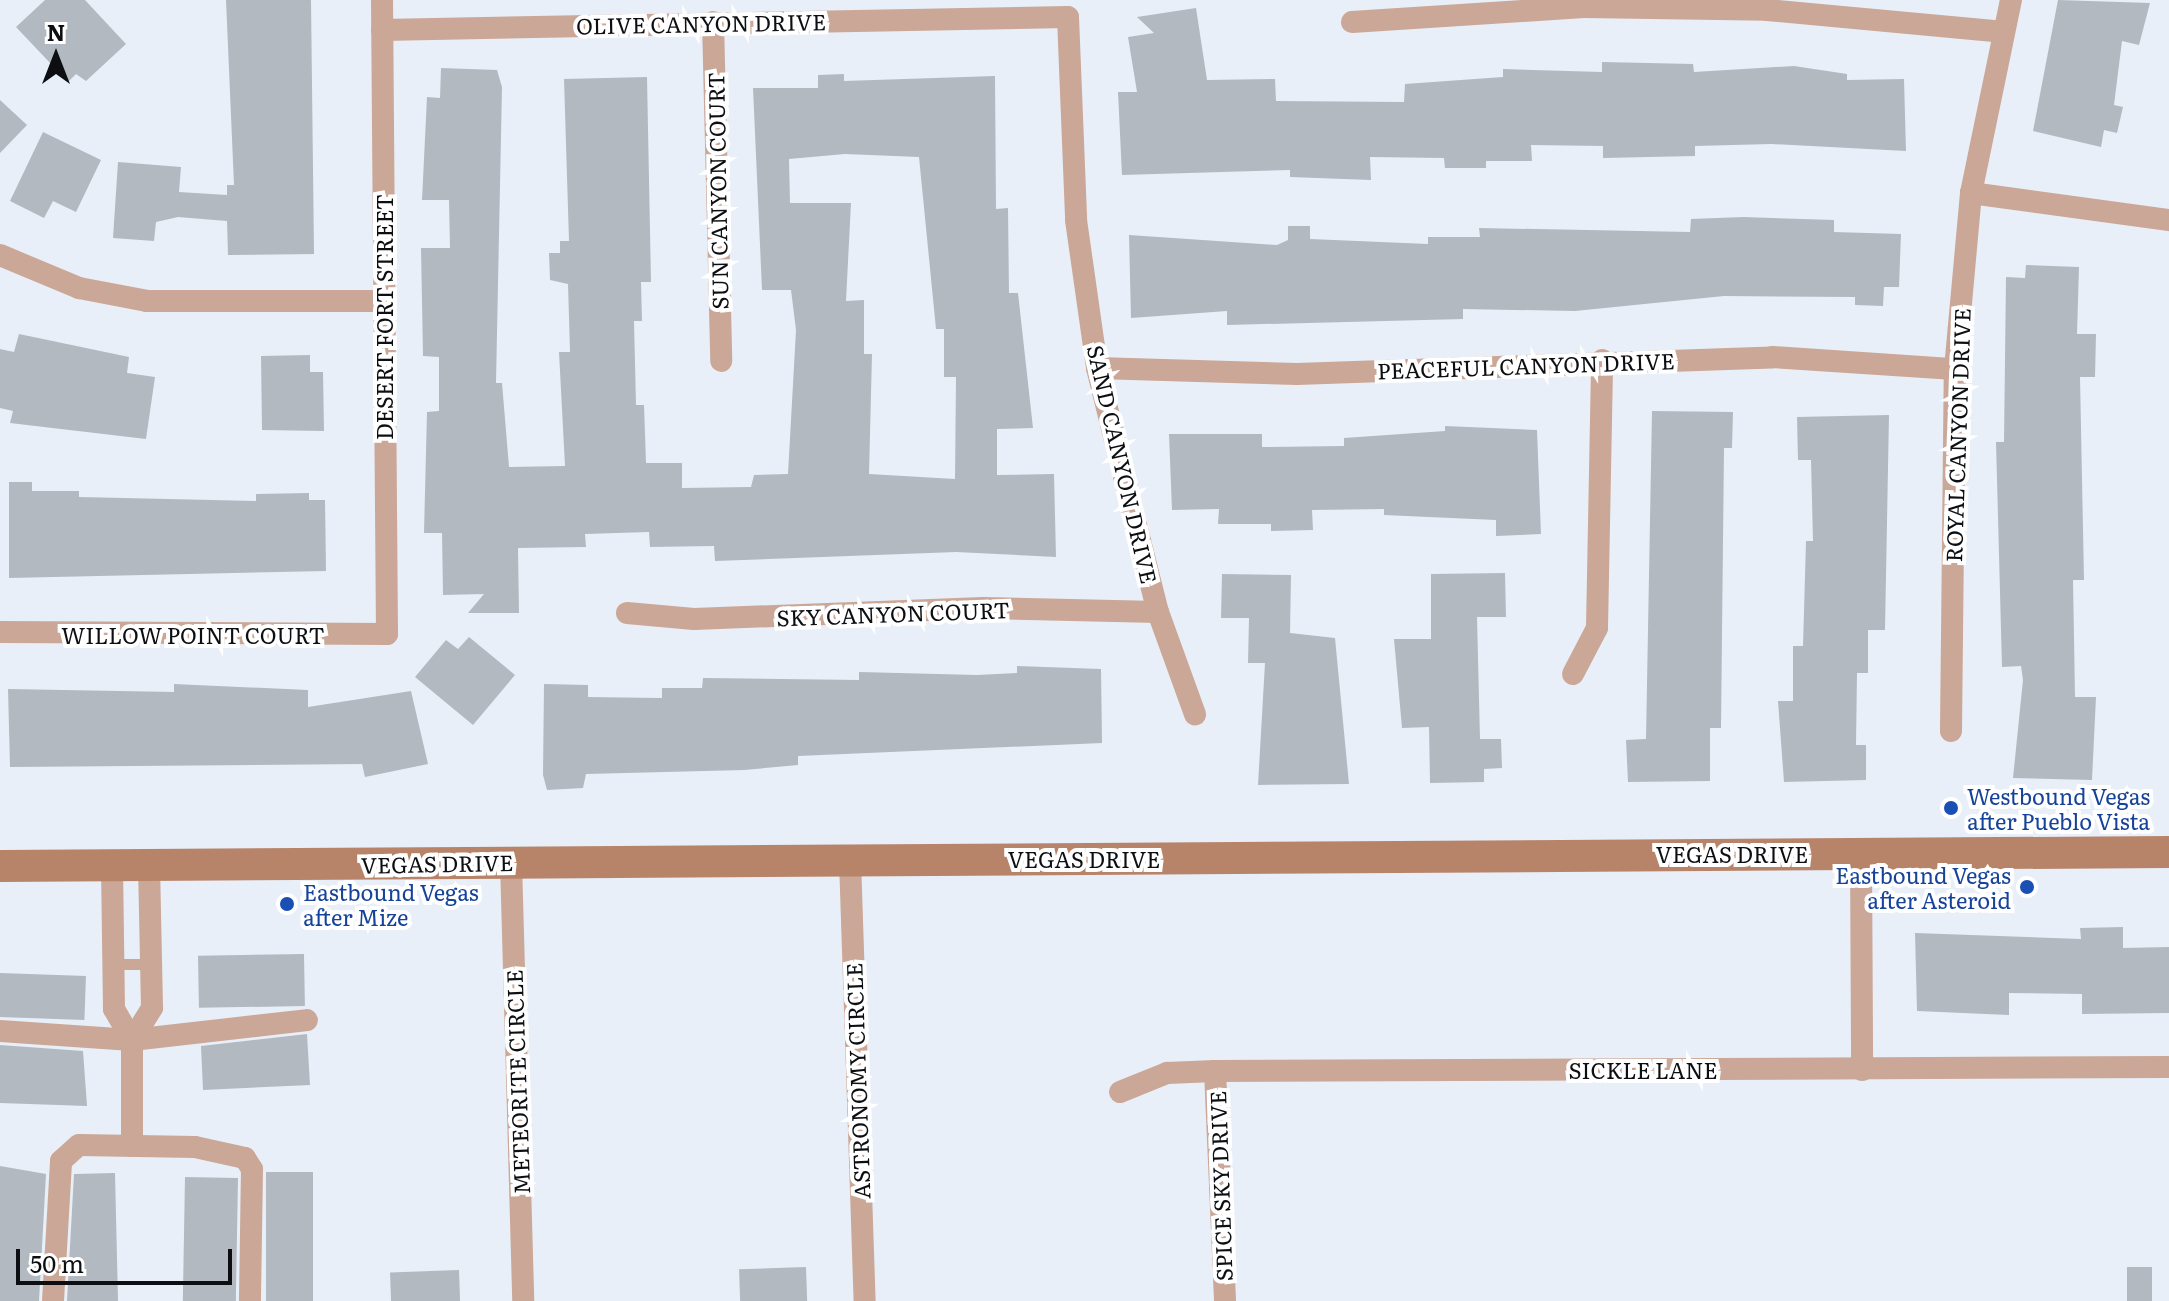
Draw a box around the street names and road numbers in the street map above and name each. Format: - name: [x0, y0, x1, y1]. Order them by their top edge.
- street label: OLIVE CANYON DRIVE: [576, 8, 826, 38]
- street label: SUN CANYON COURT: [702, 72, 732, 310]
- street label: DESERT FORT STREET: [371, 194, 397, 440]
- street label: ROYAL CANYON DRIVE: [1939, 307, 1975, 563]
- street label: SAND CANYON DRIVE: [1083, 342, 1163, 586]
- street label: PEACEFUL CANYON DRIVE: [1377, 347, 1675, 383]
- street label: SKY CANYON COURT: [776, 596, 1010, 630]
- street label: WILLOW POINT COURT: [61, 622, 325, 648]
- street label: VEGAS DRIVE: [1656, 841, 1808, 867]
- street label: VEGAS DRIVE: [1008, 846, 1160, 872]
- street label: VEGAS DRIVE: [360, 848, 514, 878]
- street label: ASTRONOMY CIRCLE: [840, 962, 874, 1200]
- street label: METEORITE CIRCLE: [500, 969, 534, 1195]
- street label: SICKLE LANE: [1568, 1057, 1718, 1083]
- street label: SPICE SKY DRIVE: [1203, 1090, 1237, 1282]

